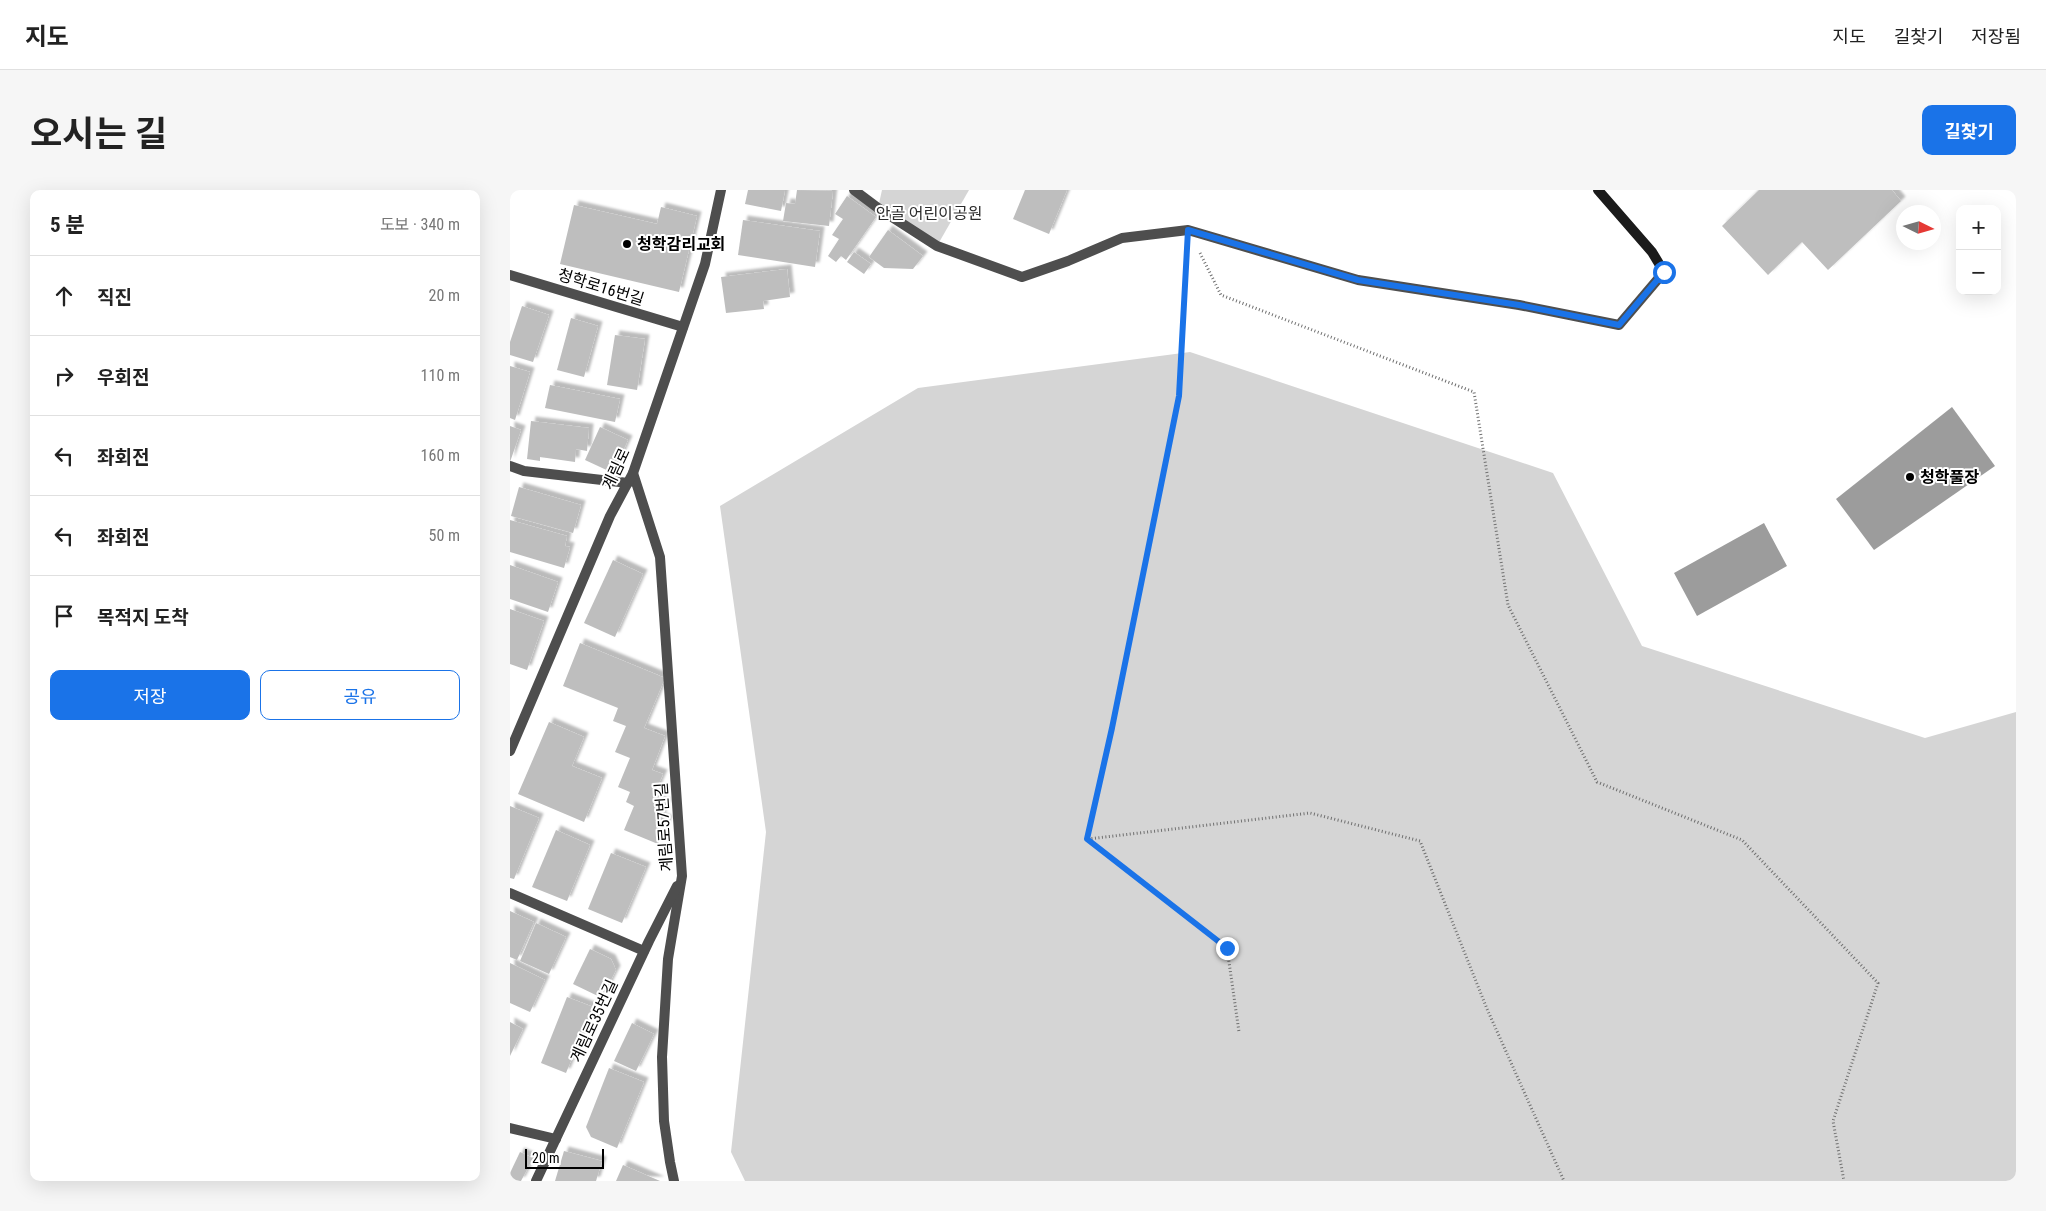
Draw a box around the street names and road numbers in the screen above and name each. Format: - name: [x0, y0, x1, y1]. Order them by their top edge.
- street label: 청학로16번길: [555, 265, 647, 309]
- street label: 계림로: [598, 445, 634, 493]
- street label: 계림로57번길: [651, 782, 677, 872]
- street label: 계림로35번길: [566, 976, 622, 1066]

